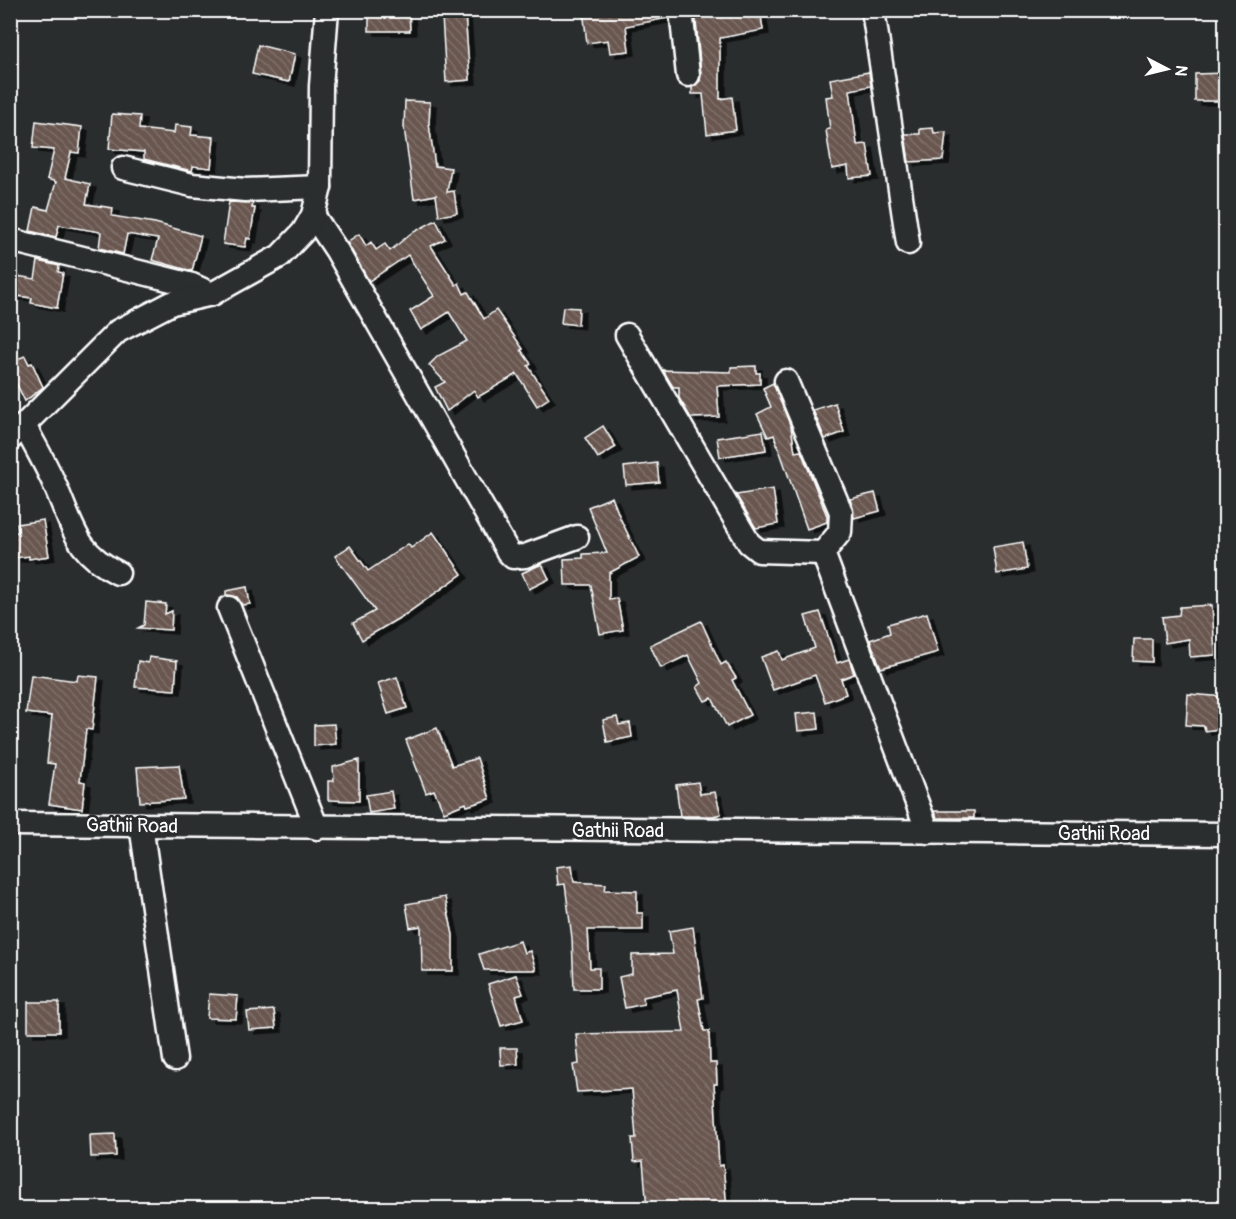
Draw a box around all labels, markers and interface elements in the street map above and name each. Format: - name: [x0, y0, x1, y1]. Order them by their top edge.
- north arrow: [1137, 39, 1197, 99]
- text: N: [1170, 64, 1191, 77]
- street label: Gathii Road: [86, 812, 178, 839]
- street label: Gathii Road: [572, 818, 664, 843]
- street label: Gathii Road: [1058, 821, 1150, 846]

